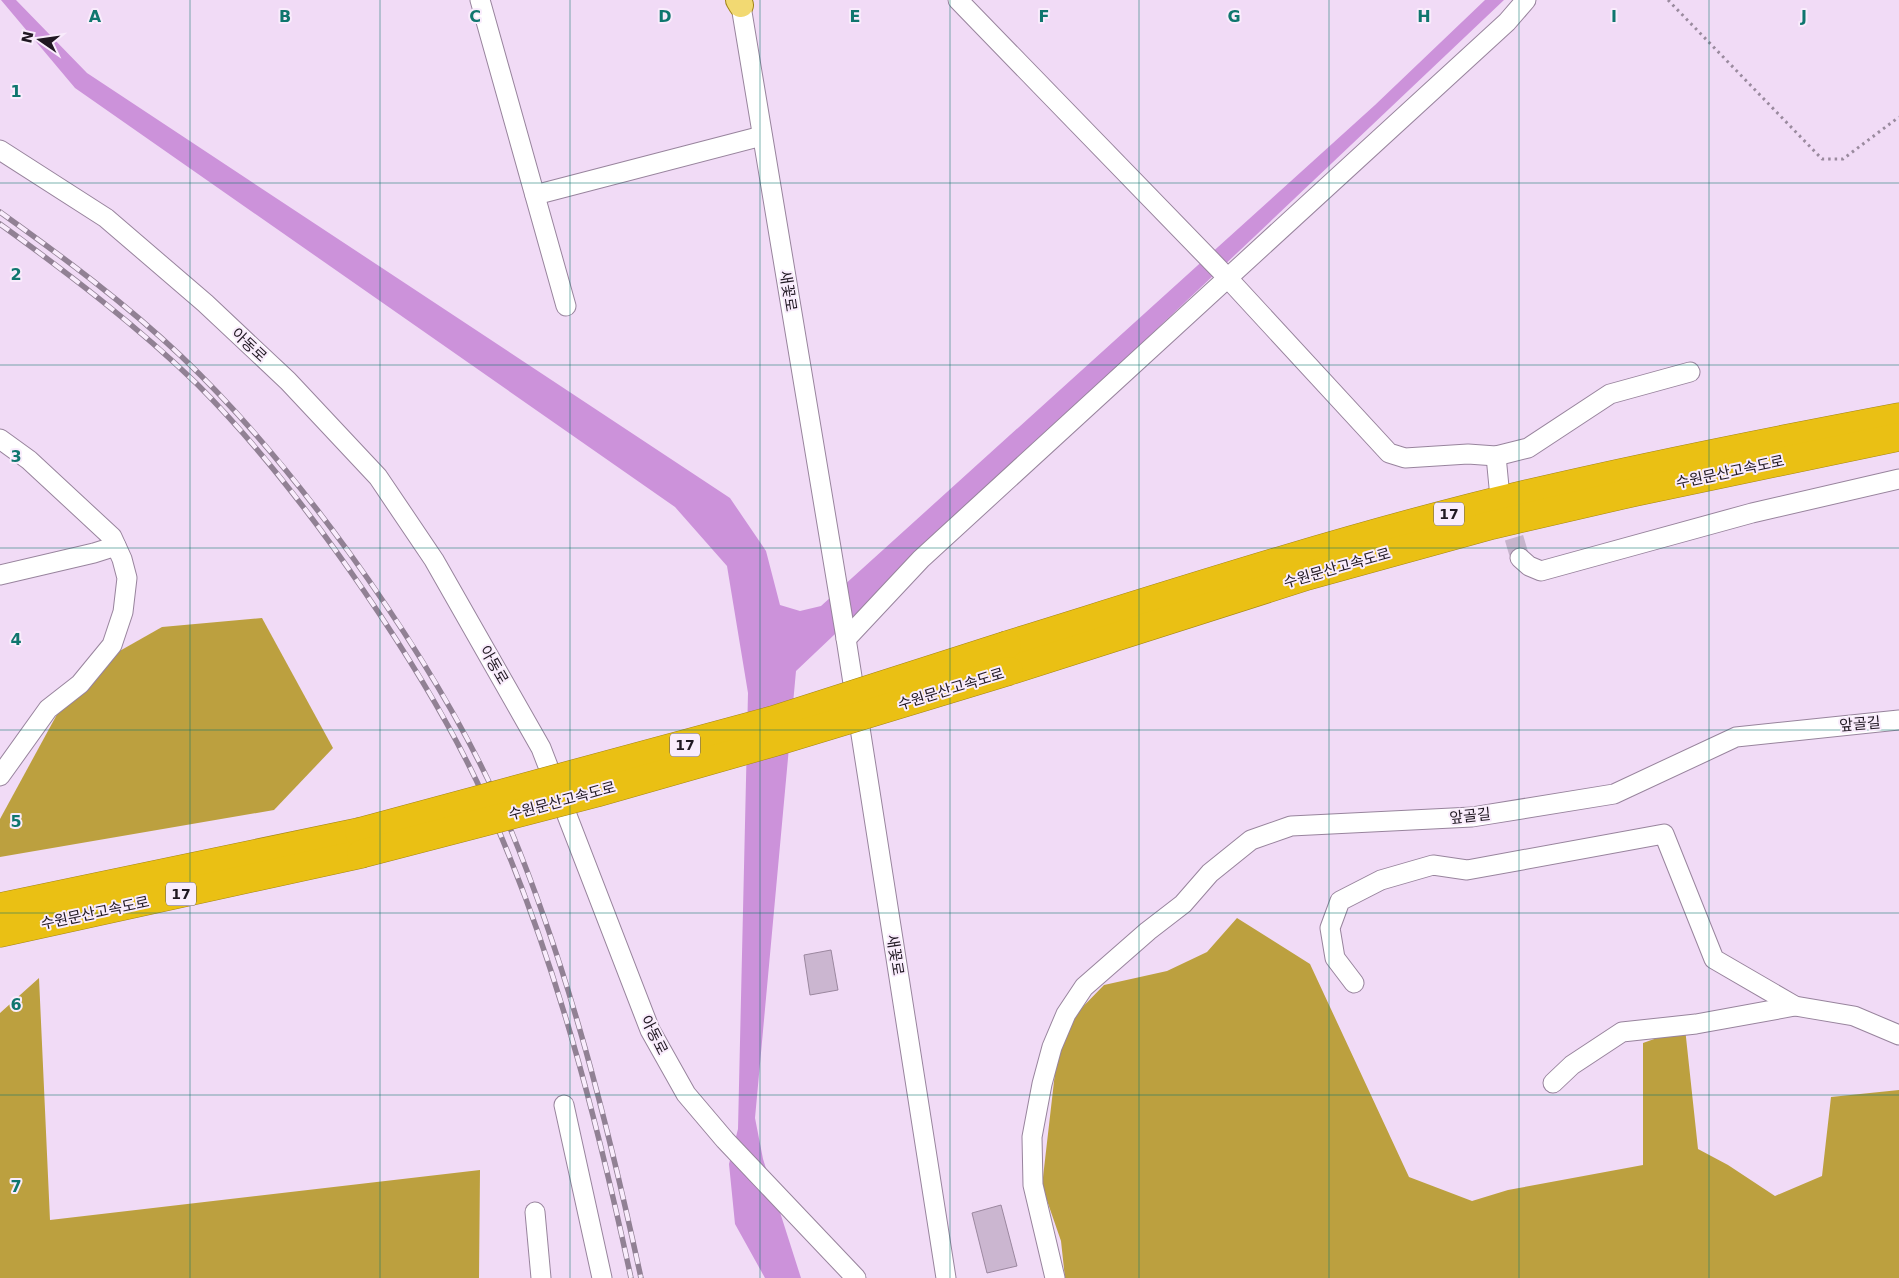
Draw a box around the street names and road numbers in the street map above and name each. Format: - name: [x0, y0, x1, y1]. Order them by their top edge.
- street label: 새꽃로: [776, 269, 800, 313]
- street label: 아동로: [228, 324, 270, 366]
- street label: 수원문산고속도로: [1674, 452, 1786, 492]
- road number: 17: [1434, 502, 1464, 526]
- street label: 수원문산고속도로: [1281, 544, 1393, 592]
- street label: 아동로: [476, 643, 512, 687]
- street label: 수원문산고속도로: [896, 664, 1006, 714]
- street label: 앞골길: [1839, 713, 1881, 735]
- road number: 17: [670, 734, 700, 756]
- street label: 수원문산고속도로: [506, 778, 618, 824]
- street label: 앞골길: [1448, 805, 1492, 827]
- road number: 17: [166, 882, 196, 906]
- street label: 수원문산고속도로: [39, 893, 151, 933]
- street label: 새꽃로: [883, 933, 907, 977]
- street label: 아동로: [637, 1012, 671, 1058]

